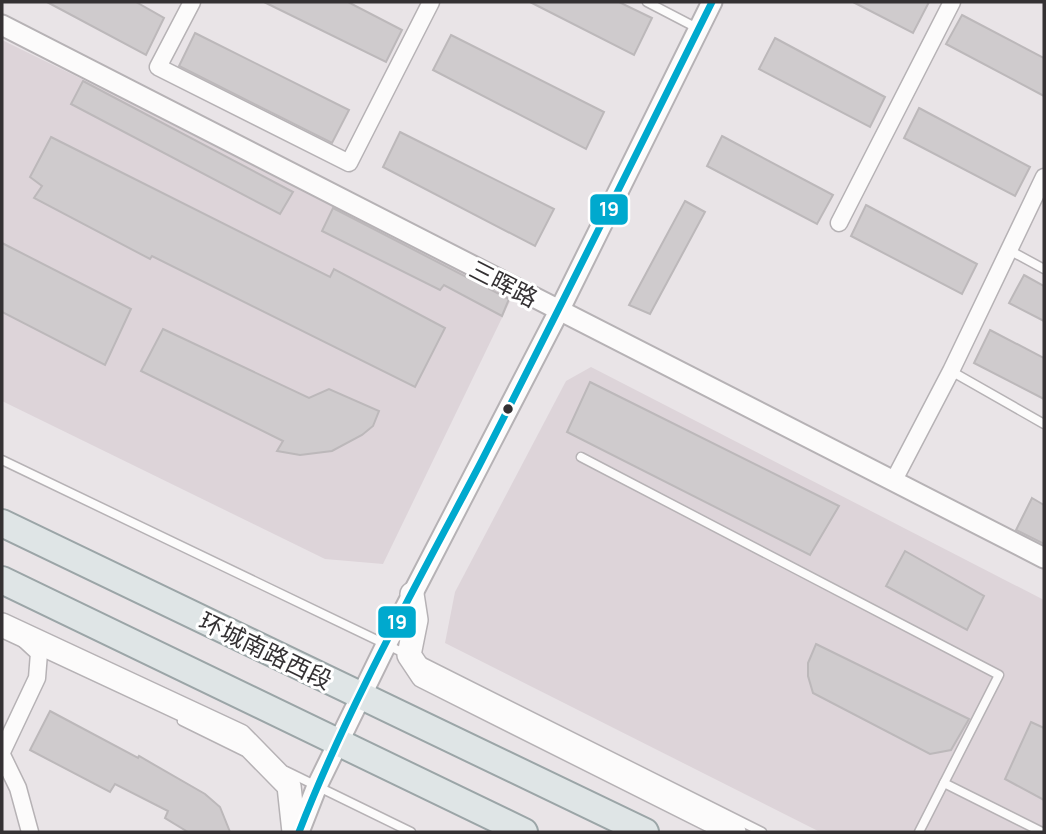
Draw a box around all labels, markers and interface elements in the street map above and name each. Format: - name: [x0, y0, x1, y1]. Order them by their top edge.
- line badge: 19: [589, 193, 629, 226]
- text: 19: [599, 196, 619, 222]
- street label: 三晖路: [464, 252, 544, 314]
- unlabelled marker: [501, 402, 515, 416]
- street label: 环城南路西段: [194, 604, 338, 696]
- line badge: 19: [377, 605, 417, 639]
- text: 19: [387, 609, 407, 635]

